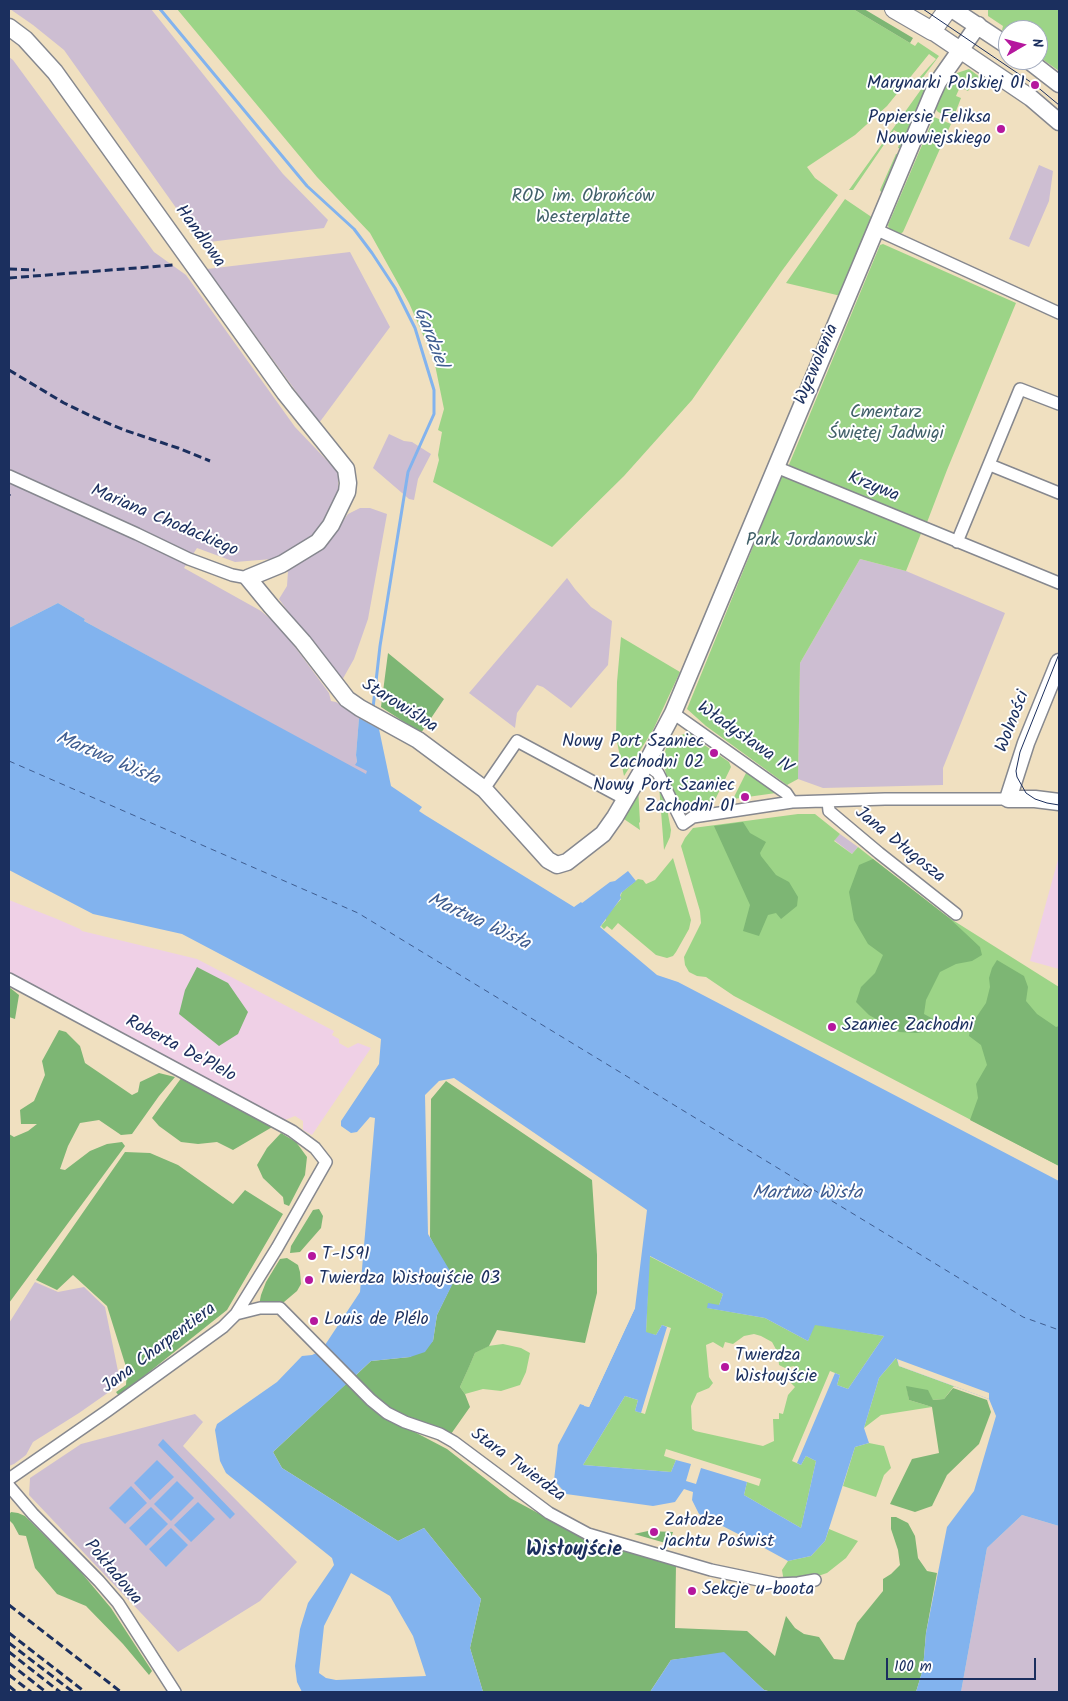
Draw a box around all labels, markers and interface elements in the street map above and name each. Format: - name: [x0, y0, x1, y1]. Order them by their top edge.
- north arrow: [998, 20, 1048, 70]
- text: N: [1025, 37, 1048, 49]
- place label: Marynarki Polskiej 01: [867, 74, 1025, 96]
- marker: Marynarki Polskiej 01: [1029, 79, 1041, 91]
- place label: Popiersie Feliksa Nowowiejskiego: [868, 108, 991, 150]
- marker: Popiersie Feliksa Nowowiejskiego: [995, 123, 1007, 135]
- park label: ROD im. Obrońców Westerplatte: [512, 187, 654, 230]
- street label: Handlowa: [169, 201, 229, 273]
- water label: Gardziel: [407, 305, 451, 371]
- street label: Wyzwolenia: [791, 321, 845, 409]
- park label: Cmentarz Świętej Jadwigi: [828, 403, 944, 446]
- street label: Krzywa: [844, 468, 902, 508]
- street label: Mariana Chodackiego: [87, 481, 241, 563]
- park label: Park Jordanowski: [746, 531, 876, 553]
- street label: Starowiślna: [357, 675, 441, 739]
- street label: Wolności: [992, 688, 1036, 756]
- street label: Władysława IV: [692, 698, 796, 780]
- water label: Martwa Wisła: [52, 728, 162, 792]
- place label: Nowy Port Szaniec Zachodni 02: [562, 732, 704, 774]
- marker: Nowy Port Szaniec Zachodni 02: [708, 747, 720, 759]
- place label: Nowy Port Szaniec Zachodni 01: [593, 776, 735, 819]
- marker: Nowy Port Szaniec Zachodni 01: [739, 791, 751, 803]
- street label: Jana Długosza: [850, 803, 948, 889]
- water label: Martwa Wisła: [423, 889, 533, 957]
- street label: Roberta De'Plelo: [121, 1012, 239, 1088]
- place label: Szaniec Zachodni: [842, 1016, 973, 1038]
- marker: Szaniec Zachodni: [826, 1021, 838, 1033]
- water label: Martwa Wisła: [752, 1184, 862, 1206]
- place label: T-1591: [322, 1245, 370, 1267]
- marker: T-1591: [306, 1250, 318, 1262]
- place label: Twierdza Wisłoujście 03: [319, 1269, 500, 1291]
- marker: Twierdza Wisłoujście 03: [303, 1274, 315, 1286]
- street label: Jana Charpentiera: [99, 1299, 221, 1399]
- place label: Louis de Plélo: [324, 1310, 429, 1332]
- marker: Louis de Plélo: [308, 1315, 320, 1327]
- place label: Twierdza Wisłoujście: [735, 1346, 817, 1388]
- marker: Twierdza Wisłoujście: [719, 1361, 731, 1373]
- street label: Stara Twierdza: [465, 1424, 569, 1508]
- place label: Załodze jachtu Poświst: [664, 1511, 774, 1554]
- marker: Załodze jachtu Poświst: [648, 1526, 660, 1538]
- street label: Pokładowa: [78, 1536, 146, 1610]
- district label: Wisłoujście: [526, 1540, 622, 1564]
- place label: Sekcje u-boota: [702, 1580, 814, 1602]
- marker: Sekcje u-boota: [686, 1585, 698, 1597]
- scale bar: [888, 1648, 1038, 1680]
- text: 100 m: [894, 1655, 932, 1679]

